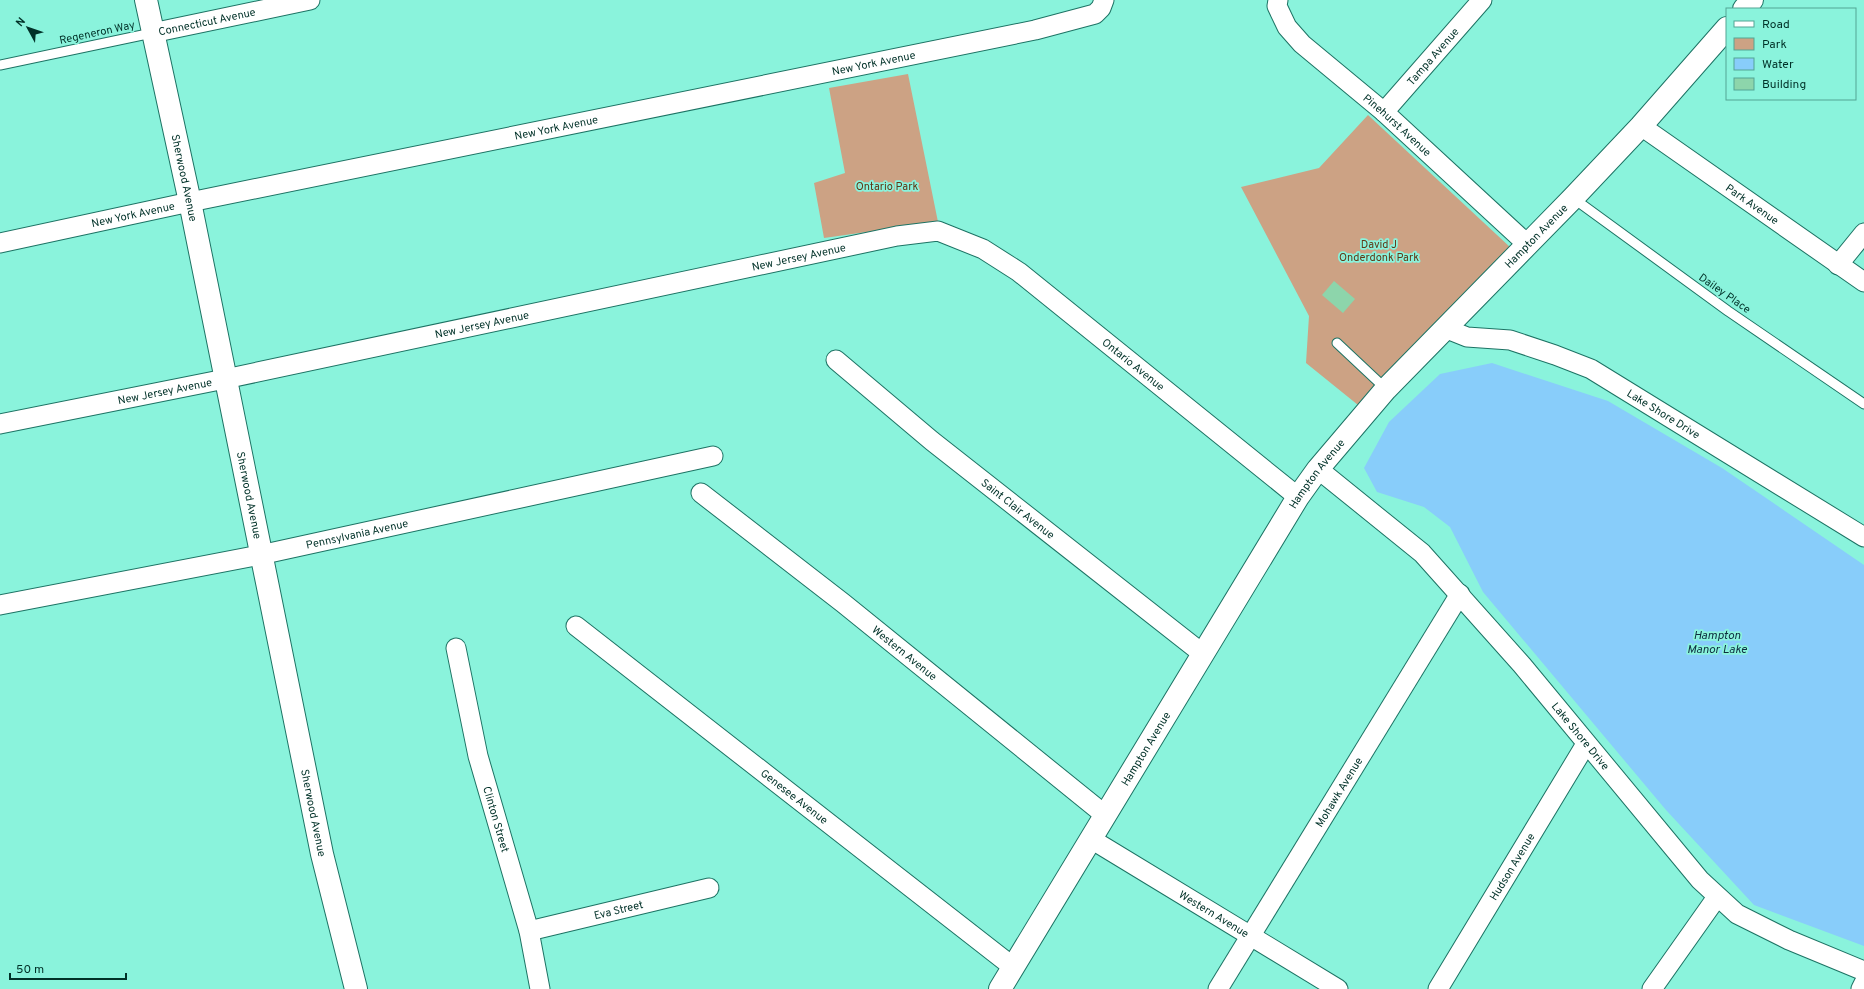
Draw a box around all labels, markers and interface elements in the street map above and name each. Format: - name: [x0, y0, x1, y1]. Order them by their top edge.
- street label: Connecticut Avenue: [157, 6, 257, 39]
- north arrow: [8, 8, 48, 48]
- legend: [1726, 8, 1856, 100]
- text: N: [13, 15, 29, 30]
- text: Road: [1762, 17, 1790, 33]
- street label: Regeneron Way: [58, 18, 136, 48]
- street label: Tampa Avenue: [1404, 25, 1463, 89]
- text: Park: [1762, 37, 1787, 53]
- street label: New York Avenue: [831, 48, 917, 79]
- text: Water: [1762, 57, 1794, 73]
- text: Building: [1762, 77, 1806, 93]
- street label: Pinehurst Avenue: [1360, 91, 1434, 160]
- street label: New York Avenue: [513, 113, 599, 144]
- street label: Sherwood Avenue: [167, 133, 200, 223]
- park label: Ontario Park: [856, 180, 918, 194]
- street label: Park Avenue: [1723, 181, 1781, 228]
- street label: New York Avenue: [90, 199, 176, 231]
- street label: Hampton Avenue: [1502, 201, 1571, 271]
- park label: David J Onderdonk Park: [1339, 238, 1419, 265]
- street label: New Jersey Avenue: [751, 241, 847, 275]
- street label: Dailey Place: [1696, 271, 1753, 317]
- street label: New Jersey Avenue: [434, 308, 530, 342]
- street label: Ontario Avenue: [1099, 336, 1167, 394]
- street label: New Jersey Avenue: [117, 376, 213, 408]
- street label: Lake Shore Drive: [1624, 387, 1702, 442]
- street label: Hampton Avenue: [1286, 436, 1348, 512]
- street label: Sherwood Avenue: [233, 451, 264, 541]
- street label: Saint Clair Avenue: [978, 476, 1057, 543]
- street label: Pennsylvania Avenue: [305, 517, 410, 553]
- street label: Western Avenue: [869, 623, 939, 684]
- water label: Hampton Manor Lake: [1687, 628, 1748, 658]
- street label: Lake Shore Drive: [1548, 700, 1612, 773]
- street label: Hampton Avenue: [1119, 709, 1174, 789]
- street label: Mohawk Avenue: [1313, 755, 1366, 830]
- street label: Genesee Avenue: [757, 767, 830, 828]
- street label: Sherwood Avenue: [297, 768, 328, 858]
- street label: Clinton Street: [479, 785, 512, 854]
- street label: Hudson Avenue: [1487, 831, 1539, 903]
- street label: Western Avenue: [1176, 888, 1251, 941]
- street label: Eva Street: [593, 898, 645, 923]
- scale bar: [10, 955, 126, 981]
- text: 50 m: [16, 962, 44, 978]

